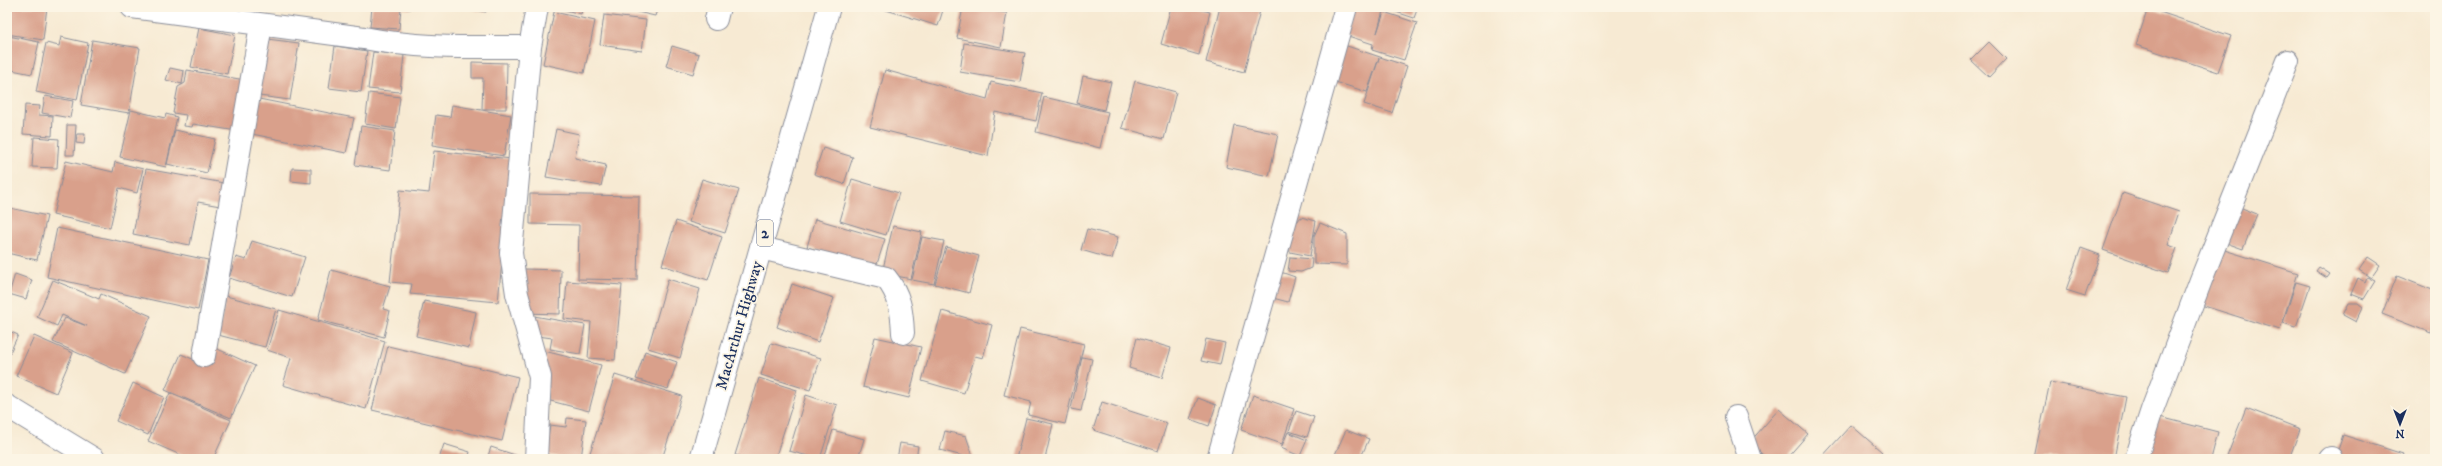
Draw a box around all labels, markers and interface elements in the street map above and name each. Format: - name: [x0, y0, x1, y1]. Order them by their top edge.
- road number: 2: [757, 220, 773, 246]
- street label: MacArthur Highway: [711, 258, 767, 392]
- north arrow: [2380, 404, 2420, 444]
- text: N: [2395, 426, 2405, 440]

